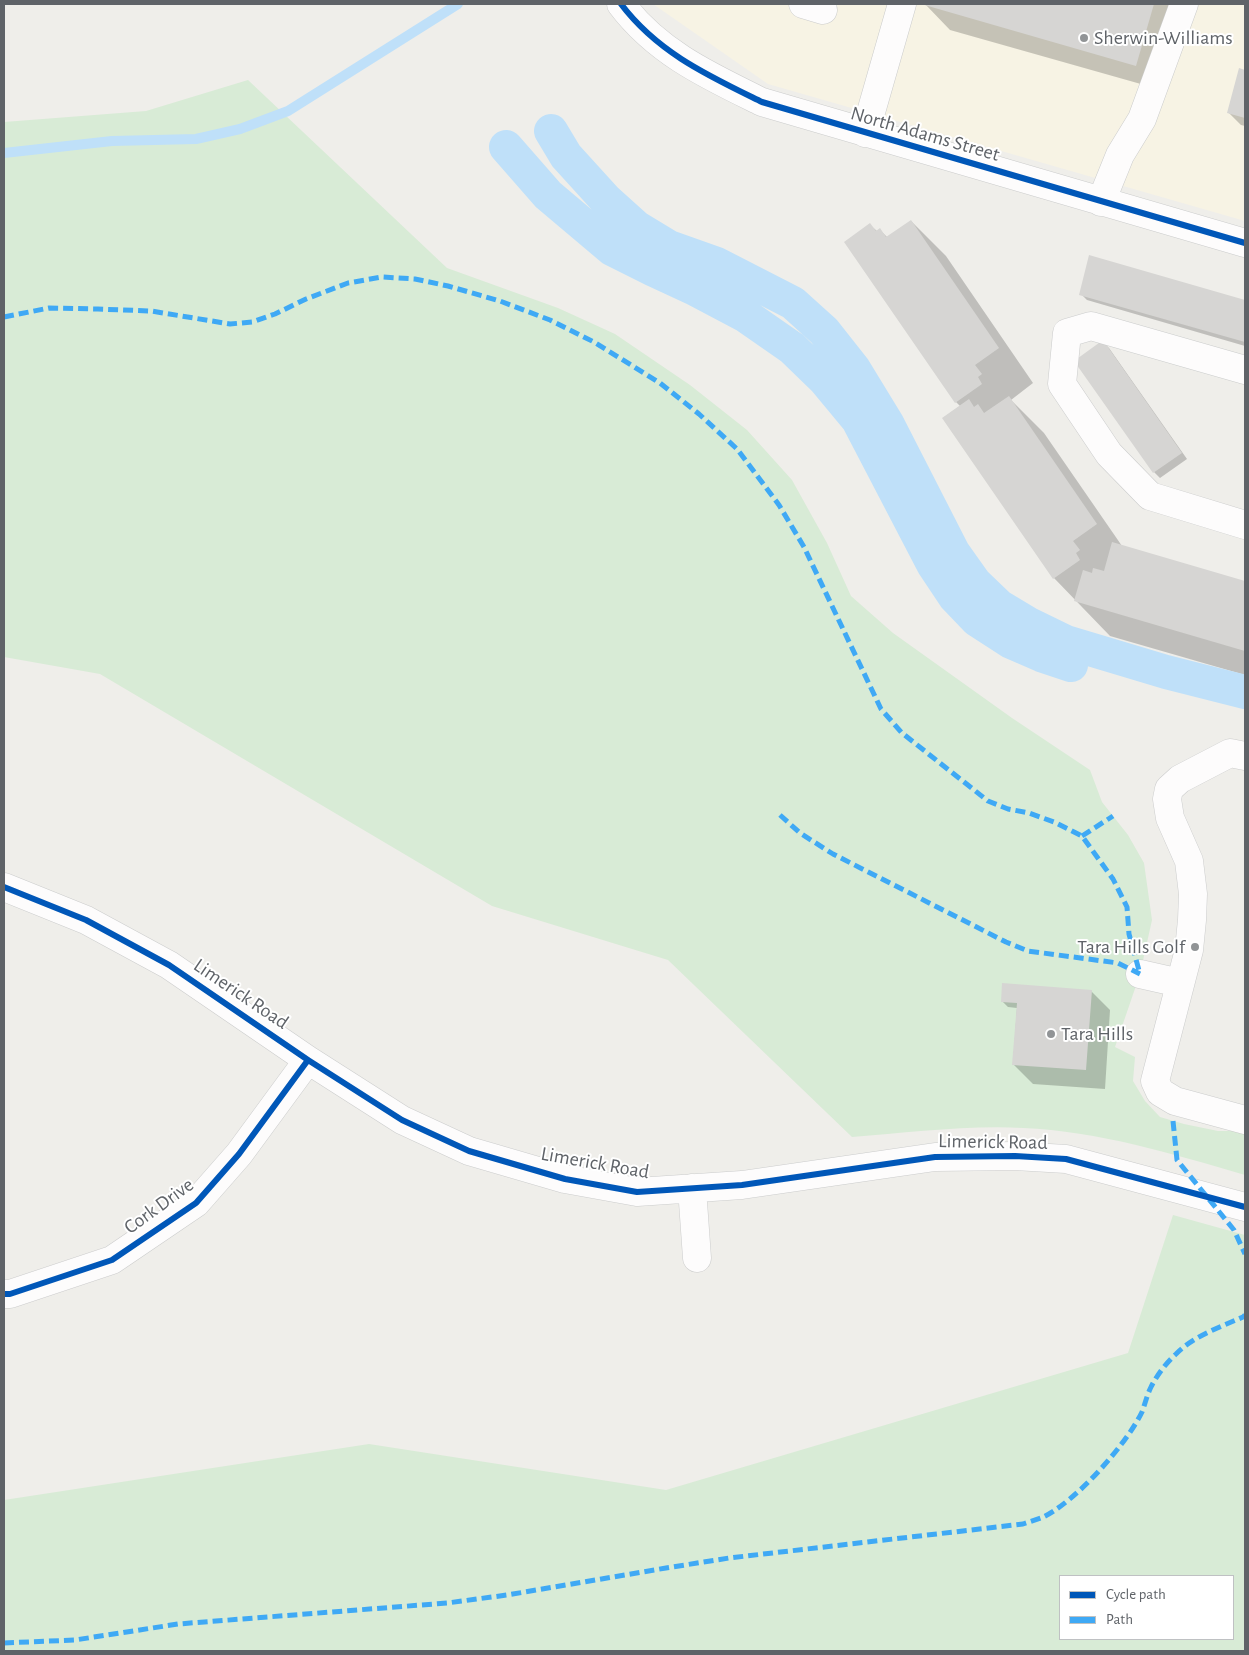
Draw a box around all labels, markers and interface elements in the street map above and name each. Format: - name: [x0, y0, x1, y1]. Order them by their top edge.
- place label: Sherwin-Williams: [1094, 26, 1233, 50]
- marker: Sherwin-Williams: [1078, 32, 1090, 44]
- street label: North Adams Street: [848, 101, 1002, 167]
- place label: Tara Hills Golf: [1077, 935, 1185, 959]
- marker: Tara Hills Golf: [1189, 941, 1201, 953]
- street label: Limerick Road: [189, 953, 293, 1035]
- place label: Tara Hills: [1061, 1022, 1133, 1046]
- marker: Tara Hills: [1045, 1028, 1057, 1040]
- street label: Limerick Road: [938, 1129, 1048, 1155]
- street label: Limerick Road: [539, 1142, 651, 1184]
- street label: Cork Drive: [120, 1173, 198, 1239]
- legend: [1059, 1575, 1234, 1640]
- text: Cycle path: [1106, 1587, 1166, 1602]
- text: Path: [1106, 1612, 1133, 1627]

